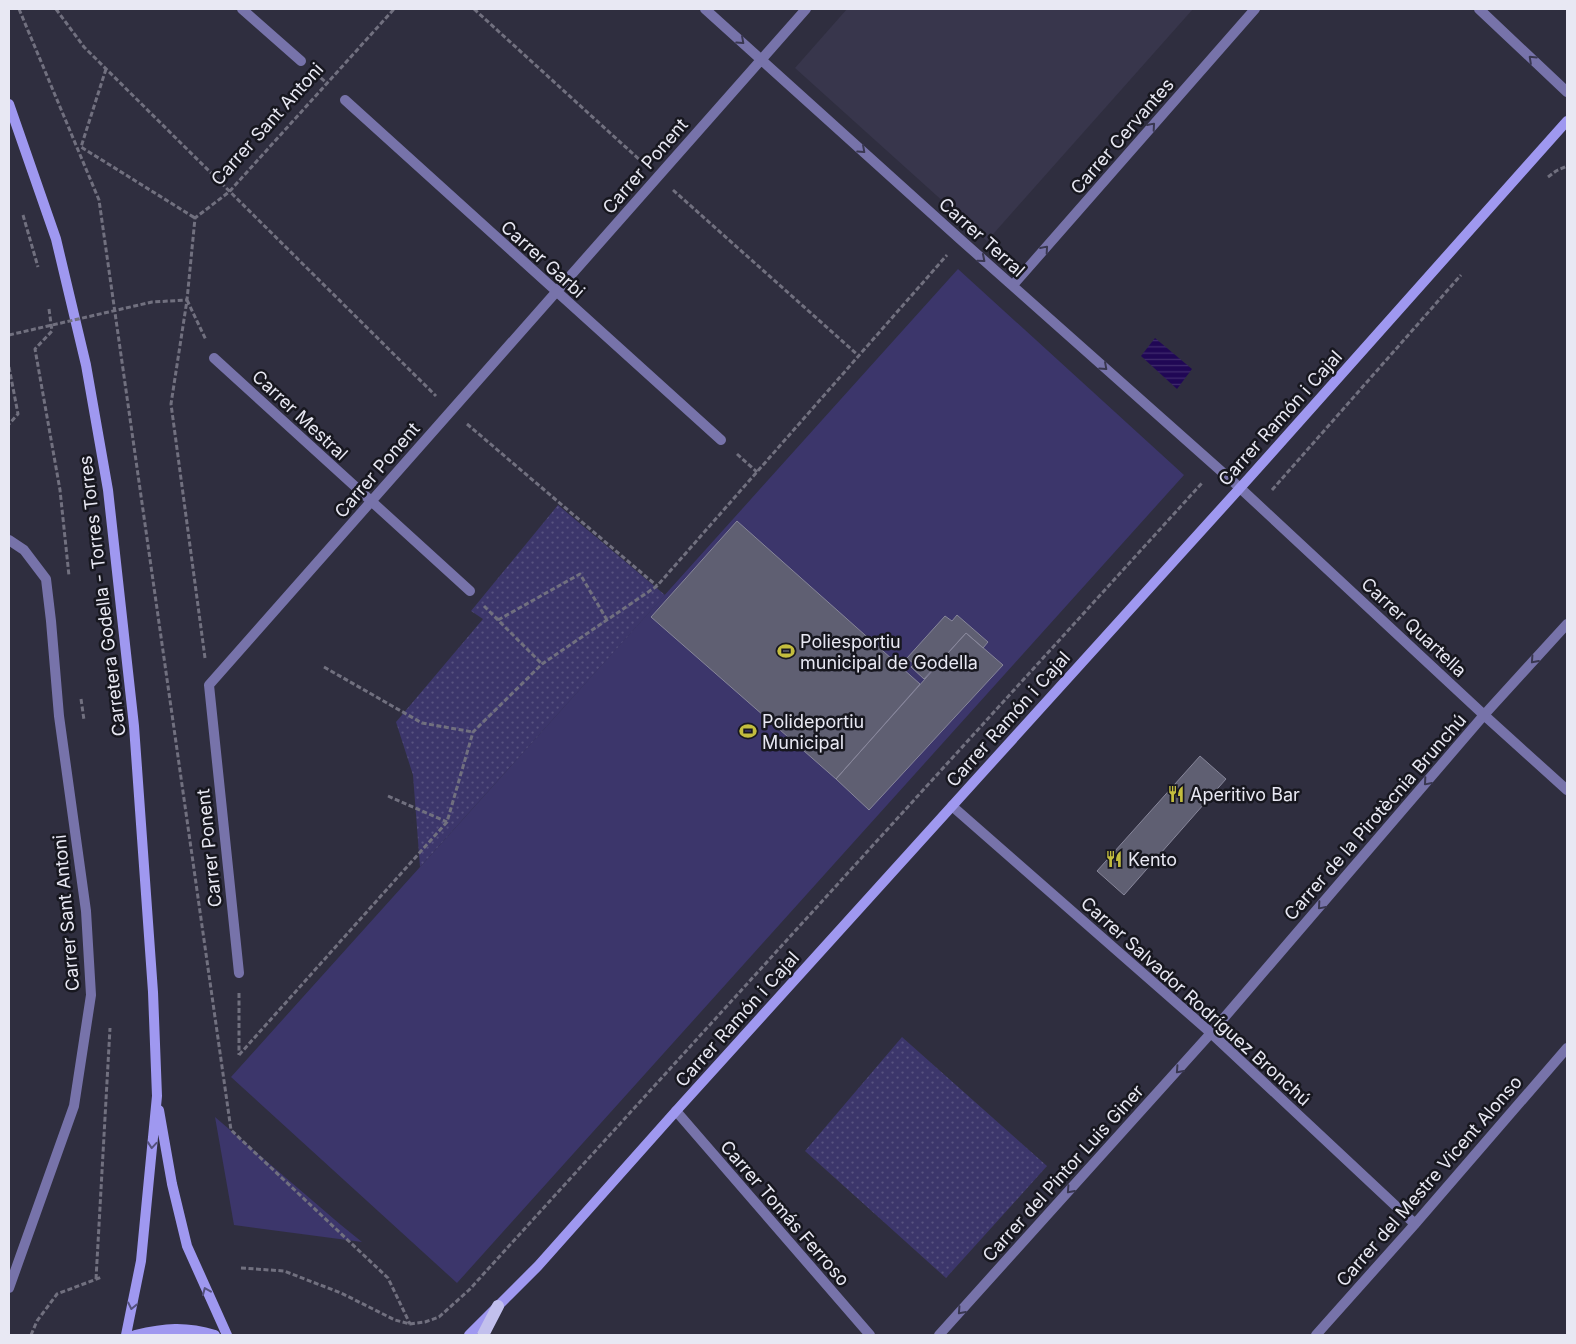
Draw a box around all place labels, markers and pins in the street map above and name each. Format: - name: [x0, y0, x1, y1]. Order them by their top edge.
- place label: Poliesportiu municipal de Godella: [800, 631, 978, 673]
- sports icon: Poliesportiu municipal de Godella: [776, 641, 796, 661]
- place label: Polideportiu Municipal: [762, 711, 864, 753]
- sports icon: Polideportiu Municipal: [738, 721, 758, 741]
- restaurant icon: Aperitivo Bar: [1166, 784, 1186, 804]
- place label: Aperitivo Bar: [1190, 784, 1300, 805]
- restaurant icon: Kento: [1104, 849, 1124, 869]
- place label: Kento: [1128, 849, 1177, 870]

